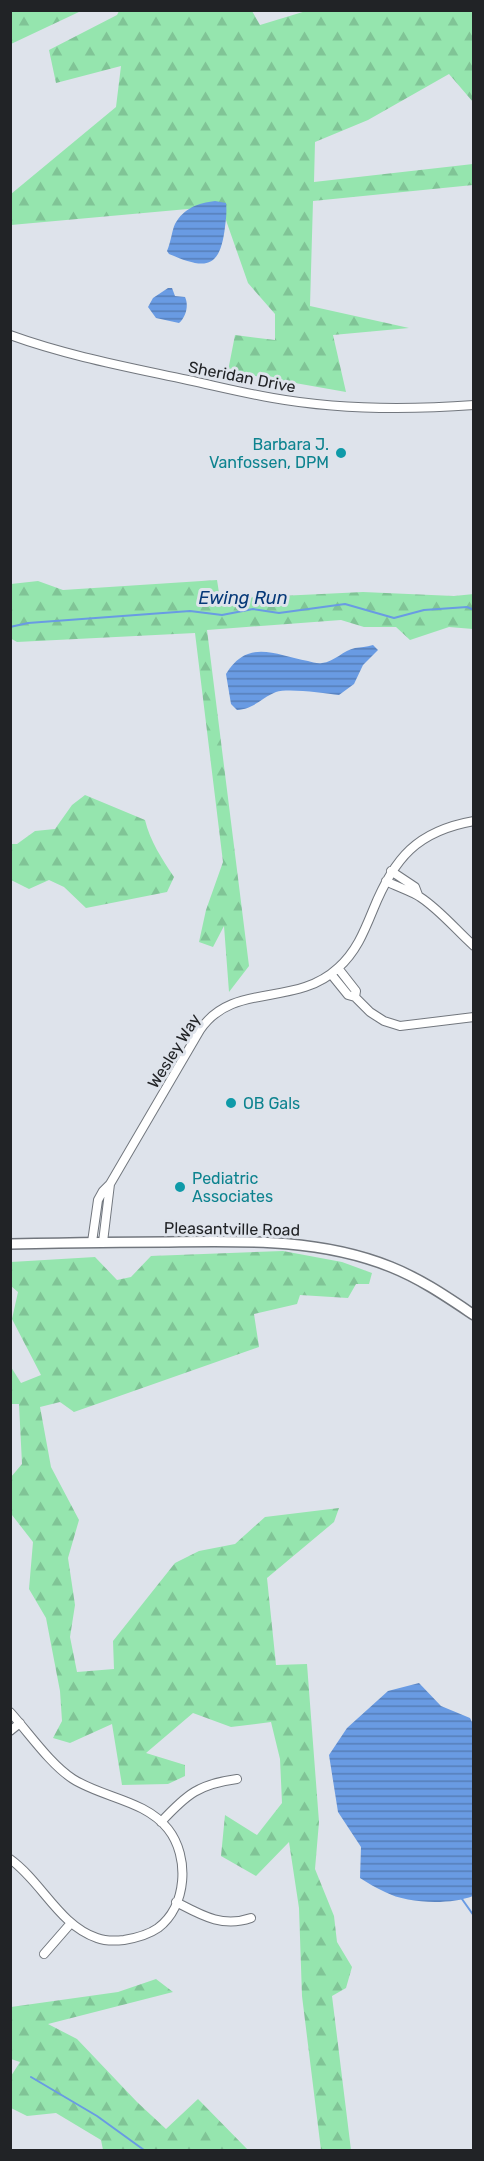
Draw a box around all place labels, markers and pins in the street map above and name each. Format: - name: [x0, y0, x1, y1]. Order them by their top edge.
- place label: Barbara J. Vanfossen, DPM: [209, 435, 329, 472]
- marker: Barbara J. Vanfossen, DPM: [334, 446, 348, 460]
- place label: OB Gals: [243, 1094, 300, 1113]
- marker: OB Gals: [224, 1096, 238, 1110]
- place label: Pediatric Associates: [192, 1169, 273, 1206]
- marker: Pediatric Associates: [173, 1180, 187, 1194]

